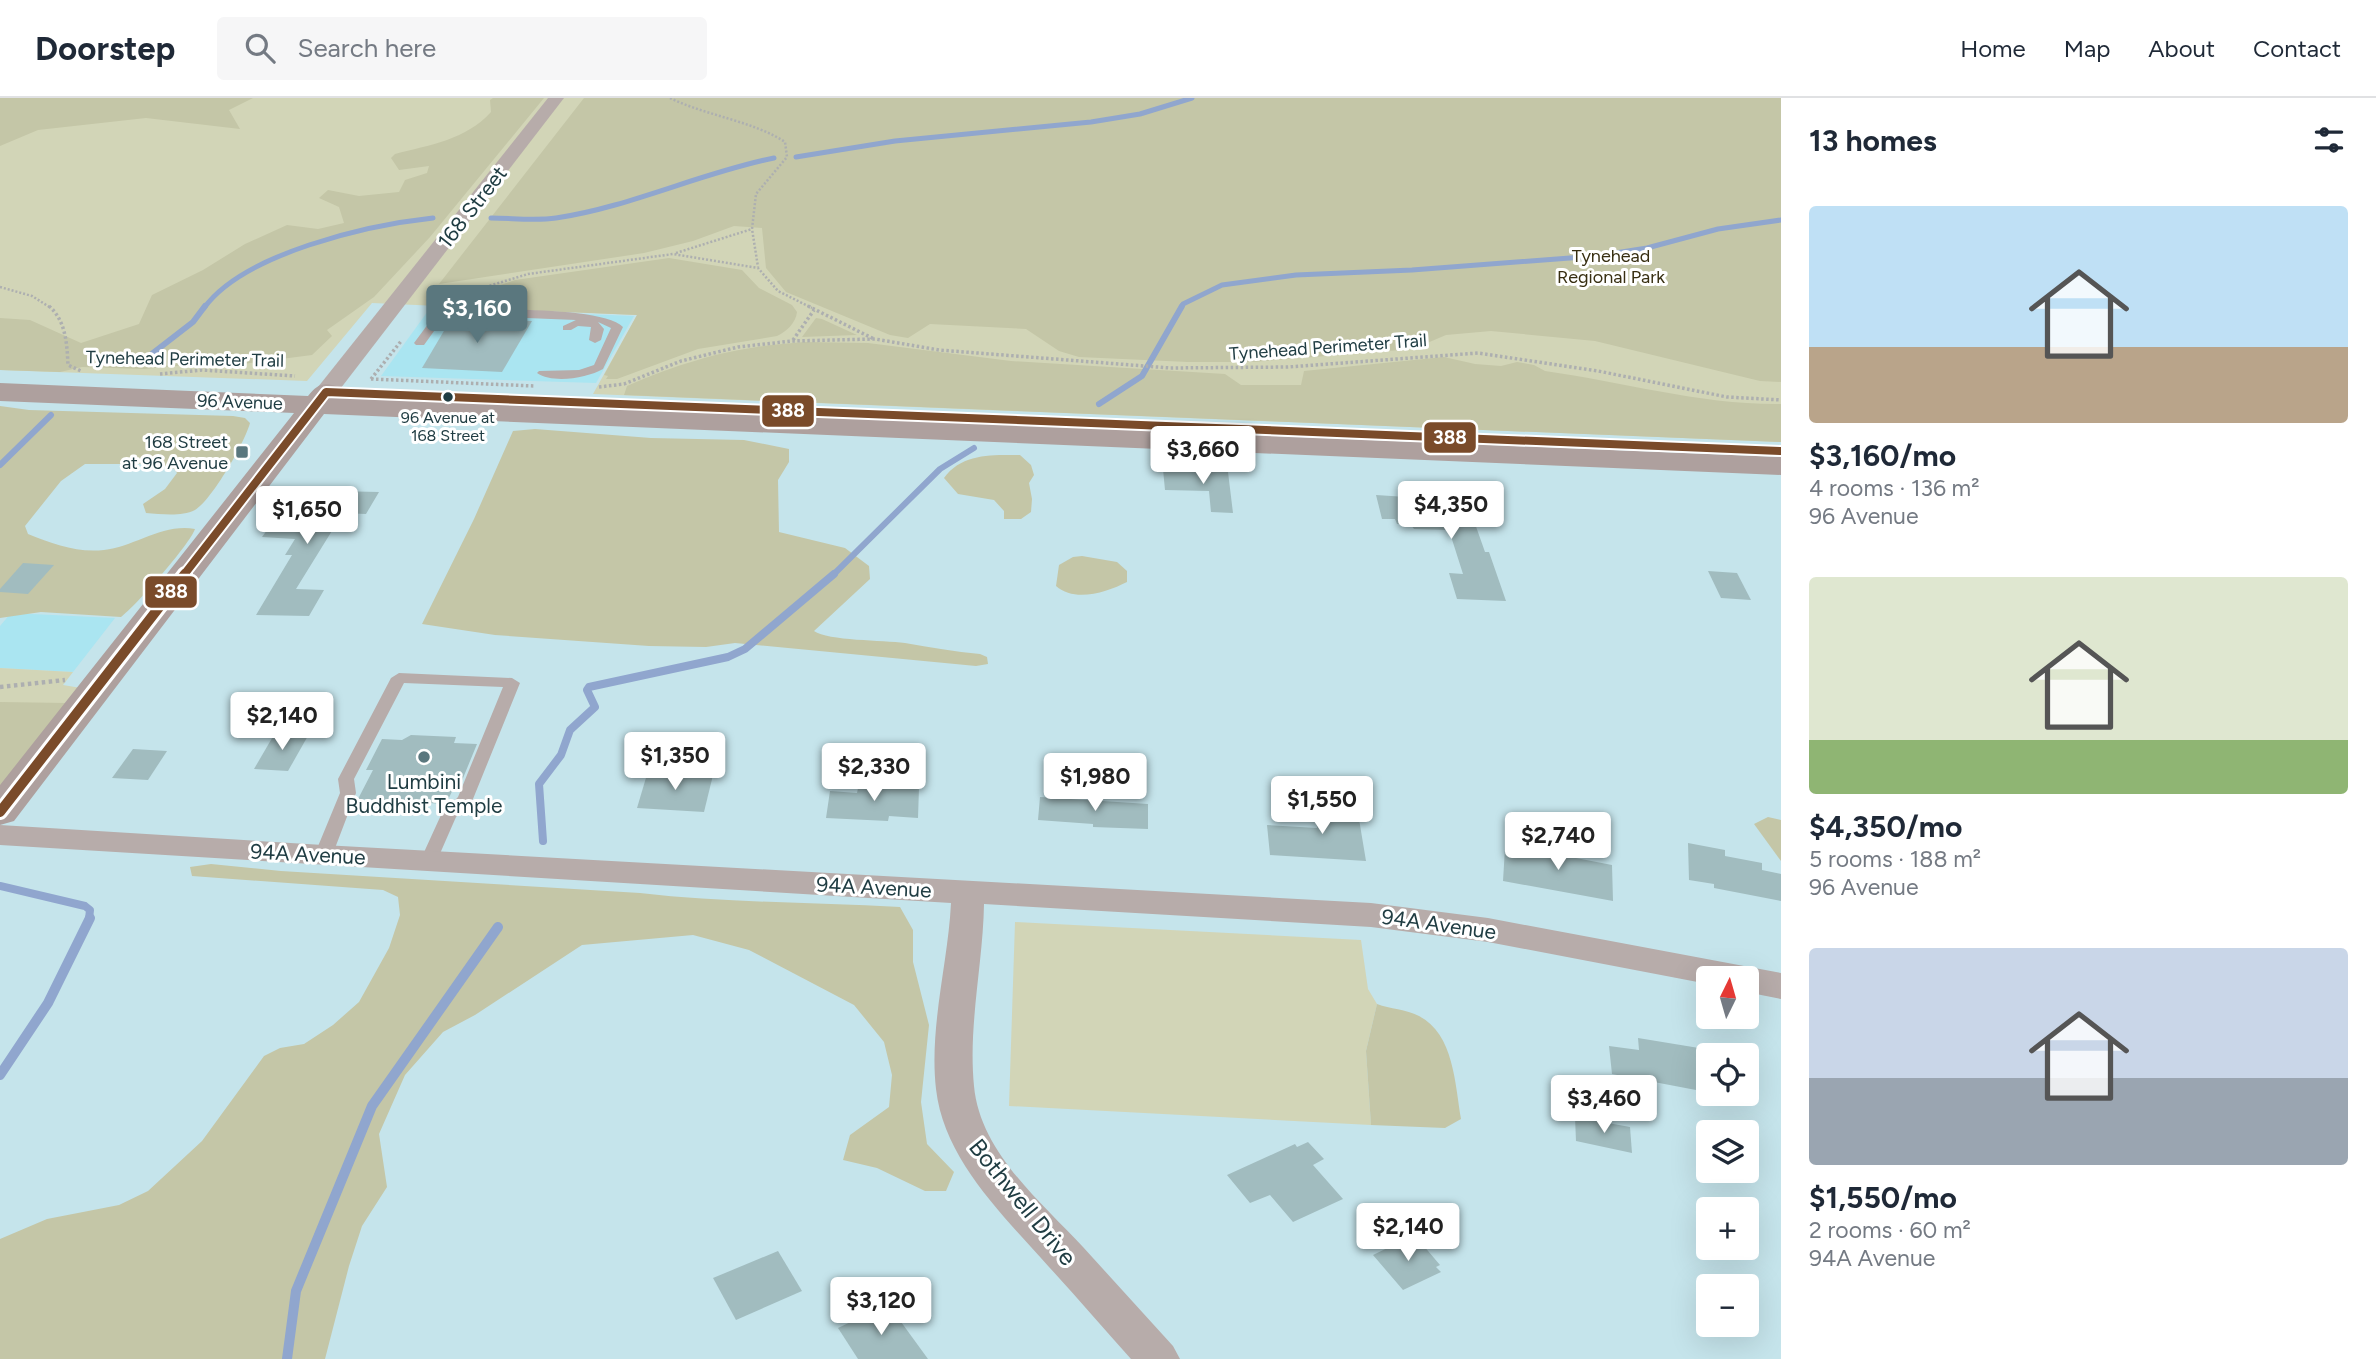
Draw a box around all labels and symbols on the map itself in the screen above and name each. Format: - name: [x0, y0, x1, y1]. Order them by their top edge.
- street label: 168 Street: [432, 161, 512, 253]
- park label: Tynehead Regional Park: [1557, 245, 1665, 288]
- pin: $3,160: [420, 286, 534, 345]
- street label: Tynehead Perimeter Trail: [1228, 329, 1428, 365]
- street label: Tynehead Perimeter Trail: [86, 346, 284, 372]
- street label: 96 Avenue: [197, 390, 283, 414]
- marker: 96 Avenue at 168 Street: [441, 390, 455, 404]
- line badge: 388: [761, 394, 815, 428]
- text: 388: [771, 399, 805, 422]
- place label: 96 Avenue at 168 Street: [401, 408, 495, 445]
- line badge: 388: [1423, 421, 1477, 454]
- pin: $3,660: [1146, 426, 1260, 486]
- text: 388: [1433, 426, 1467, 449]
- place label: 168 Street at 96 Avenue: [122, 431, 228, 474]
- marker: 168 Street at 96 Avenue: [234, 444, 250, 460]
- pin: $4,350: [1394, 482, 1508, 541]
- pin: $1,650: [250, 486, 364, 546]
- line badge: 388: [144, 575, 198, 609]
- text: 388: [154, 580, 188, 603]
- pin: $2,140: [225, 692, 339, 752]
- pin: $1,350: [618, 732, 732, 792]
- pin: $2,330: [817, 744, 931, 803]
- marker: Lumbini Buddhist Temple: [416, 749, 432, 765]
- pin: $1,980: [1038, 754, 1152, 813]
- place label: Lumbini Buddhist Temple: [346, 769, 502, 818]
- pin: $1,550: [1265, 776, 1379, 836]
- pin: $2,740: [1501, 812, 1615, 872]
- street label: 94A Avenue: [250, 838, 366, 870]
- street label: 94A Avenue: [816, 871, 932, 903]
- street label: 94A Avenue: [1380, 904, 1498, 944]
- north arrow: [1696, 966, 1759, 1029]
- pin: $3,460: [1547, 1076, 1661, 1135]
- street label: Bothwell Drive: [963, 1133, 1083, 1271]
- pin: $2,140: [1351, 1204, 1465, 1263]
- pin: $3,120: [824, 1278, 938, 1337]

